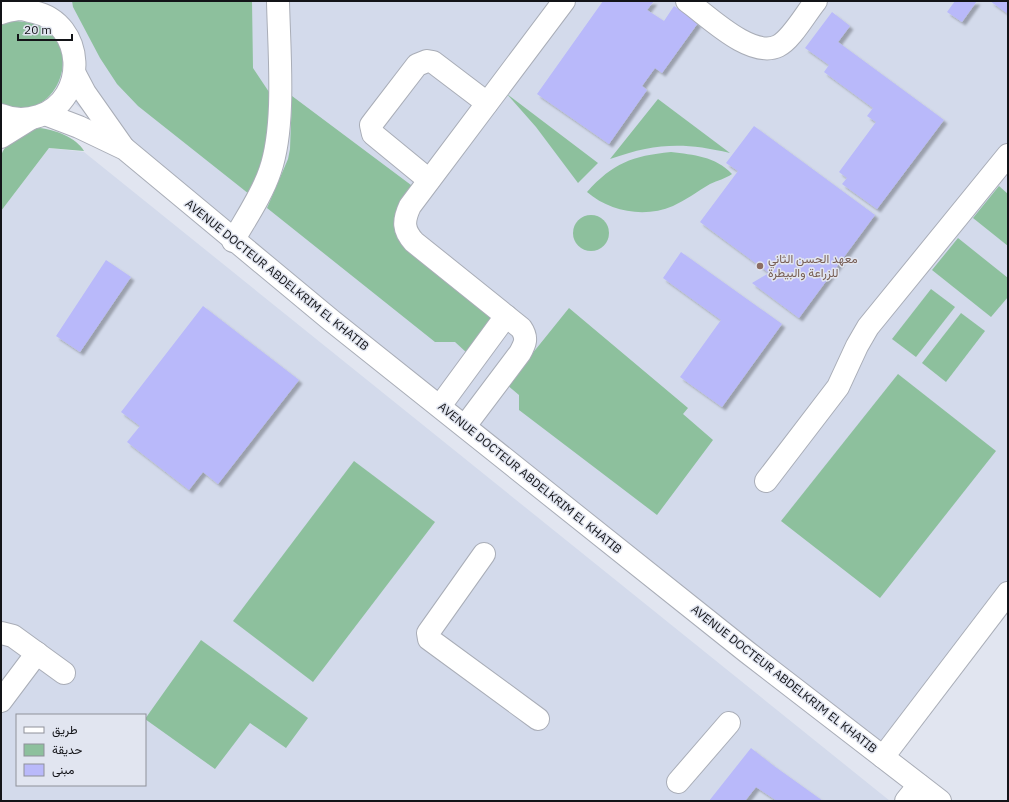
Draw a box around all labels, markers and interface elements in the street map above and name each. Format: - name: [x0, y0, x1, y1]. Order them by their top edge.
- scale bar: [18, 16, 72, 42]
- text: 20 m: [24, 22, 52, 37]
- street label: AVENUE DOCTEUR ABDELKRIM EL KHATIB: [182, 196, 372, 354]
- place label: معهد الحسن الثاني للزراعة والبيطرة: [768, 251, 858, 281]
- marker: معهد الحسن الثاني للزراعة والبيطرة: [755, 261, 765, 271]
- street label: AVENUE DOCTEUR ABDELKRIM EL KHATIB: [435, 399, 625, 557]
- street label: AVENUE DOCTEUR ABDELKRIM EL KHATIB: [688, 601, 880, 756]
- legend: [16, 714, 146, 786]
- text: طريق: [52, 722, 78, 738]
- text: حديقة: [52, 742, 82, 757]
- text: مبنى: [52, 762, 74, 778]

